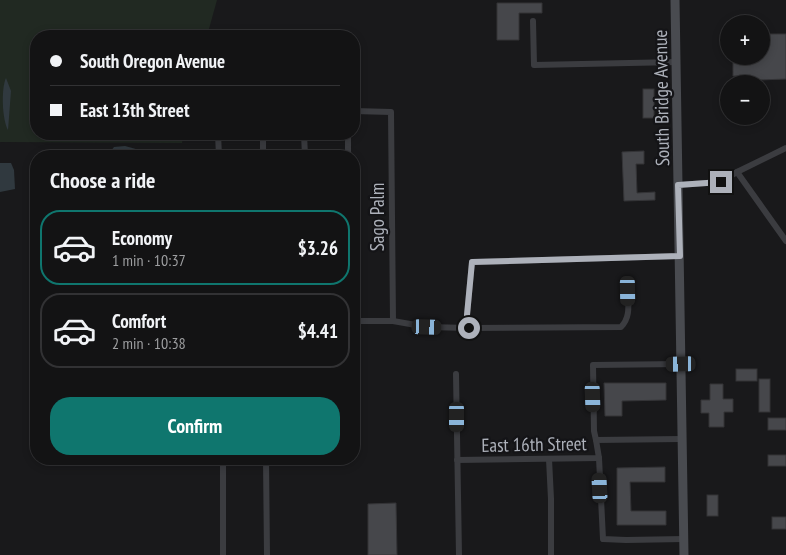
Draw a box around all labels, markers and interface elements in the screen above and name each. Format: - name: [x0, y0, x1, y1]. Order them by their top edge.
- map controls: [720, 15, 770, 125]
- button: +: [720, 15, 770, 65]
- street label: South Bridge Avenue: [648, 29, 674, 166]
- text: South Oregon Avenue: [80, 49, 225, 73]
- button: −: [720, 75, 770, 125]
- text: East 13th Street: [80, 98, 189, 122]
- text: Choose a ride: [50, 166, 155, 194]
- route end: [710, 171, 732, 193]
- street label: Sago Palm: [365, 183, 389, 251]
- icon: car: [52, 225, 97, 270]
- text: Economy: [112, 226, 172, 250]
- text: $3.26: [298, 236, 338, 260]
- text: 1 min · 10:37: [112, 250, 186, 270]
- car: [620, 276, 635, 306]
- icon: car: [52, 308, 97, 353]
- text: Comfort: [112, 309, 166, 333]
- route start: [458, 317, 480, 339]
- text: $4.41: [298, 319, 338, 343]
- car: [411, 319, 442, 335]
- text: 2 min · 10:38: [112, 333, 186, 353]
- car: [665, 356, 696, 372]
- car: [584, 382, 601, 412]
- button: Confirm: [50, 397, 340, 455]
- car: [449, 402, 464, 432]
- street label: East 16th Street: [481, 431, 588, 457]
- car: [591, 473, 608, 503]

